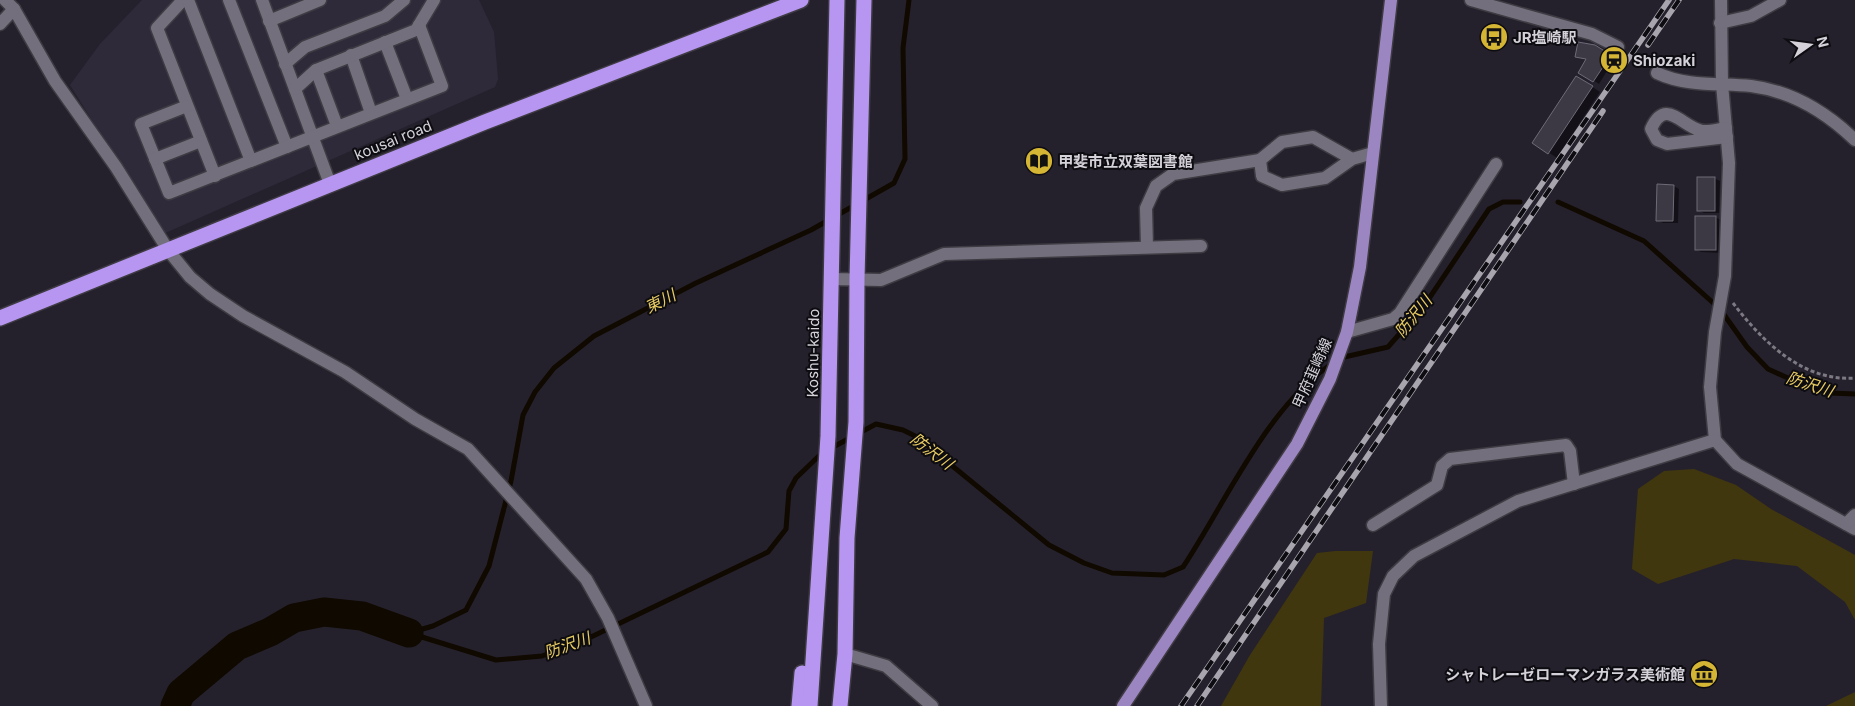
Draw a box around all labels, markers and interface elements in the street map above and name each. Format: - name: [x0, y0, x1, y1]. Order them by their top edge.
- north arrow: [1785, 20, 1835, 70]
- bus stop icon: JR塩崎駅: [1479, 22, 1509, 52]
- place label: JR塩崎駅: [1513, 28, 1577, 47]
- text: N: [1814, 35, 1833, 49]
- station icon: Shiozaki: [1599, 45, 1629, 75]
- place label: Shiozaki: [1633, 51, 1695, 70]
- street label: kousai road: [351, 116, 435, 164]
- library icon: 甲斐市立双葉図書館: [1024, 146, 1054, 176]
- place label: 甲斐市立双葉図書館: [1058, 152, 1193, 171]
- water label: 東川: [641, 284, 681, 317]
- water label: 防沢川: [1390, 290, 1437, 341]
- street label: Koshu-kaido: [803, 308, 823, 398]
- street label: 甲府韮崎線: [1288, 335, 1336, 411]
- water label: 防沢川: [1784, 367, 1838, 402]
- water label: 防沢川: [907, 429, 959, 475]
- water label: 防沢川: [541, 627, 595, 663]
- museum icon: シャトレーゼローマンガラス美術館: [1689, 659, 1719, 689]
- place label: シャトレーゼローマンガラス美術館: [1445, 665, 1685, 684]

